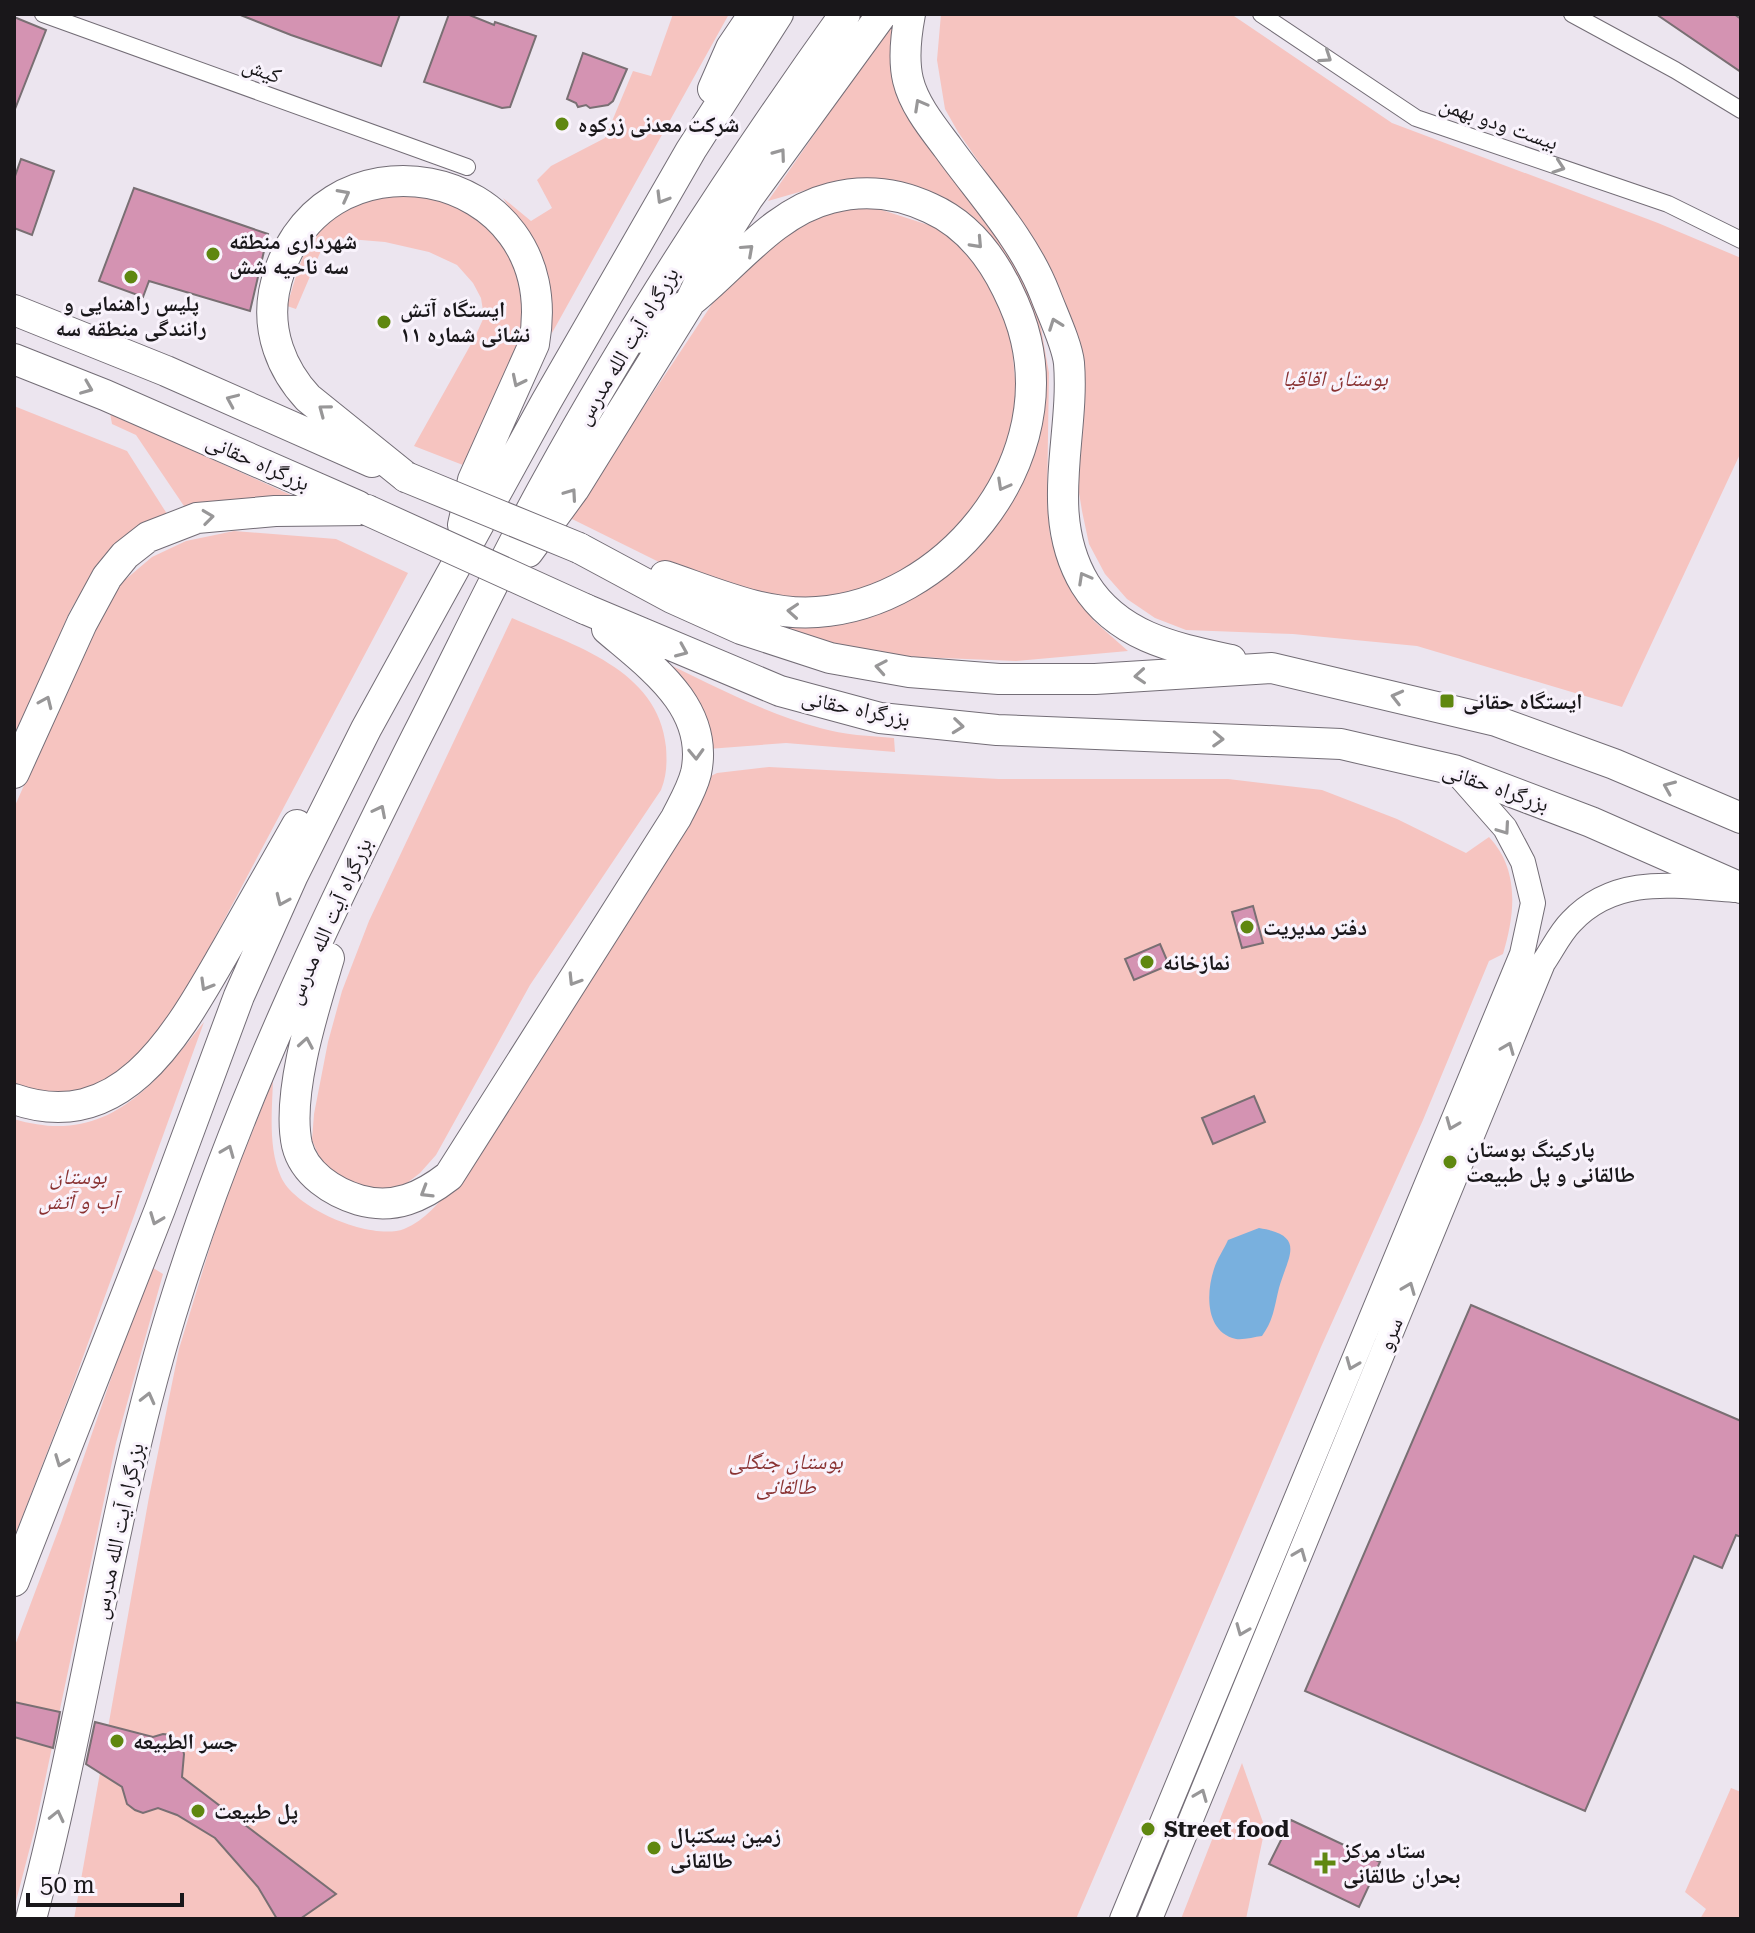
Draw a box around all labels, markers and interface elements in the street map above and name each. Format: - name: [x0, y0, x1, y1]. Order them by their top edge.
- one-way arrow: [1317, 48, 1331, 63]
- street label: کیش: [239, 52, 285, 89]
- street label: بیست ودو بهمن: [1436, 91, 1562, 156]
- one-way arrow: [914, 98, 929, 113]
- place label: شرکت معدنی زرکوه: [578, 112, 740, 138]
- marker: شرکت معدنی زرکوه: [553, 115, 571, 133]
- one-way arrow: [770, 148, 785, 162]
- one-way arrow: [1551, 157, 1565, 174]
- one-way arrow: [656, 189, 672, 204]
- one-way arrow: [336, 190, 350, 205]
- place label: شهرداری منطقه سه ناحیه شش: [229, 229, 357, 280]
- one-way arrow: [967, 234, 982, 248]
- marker: شهرداری منطقه سه ناحیه شش: [204, 245, 222, 263]
- one-way arrow: [738, 245, 753, 259]
- street label: بزرگراه آیت الله مدرس: [570, 263, 685, 430]
- marker: پلیس راهنمایی و رانندگی منطقه سه: [122, 268, 140, 286]
- place label: پلیس راهنمایی و رانندگی منطقه سه: [55, 291, 207, 342]
- place label: ایستگاه آتش نشانی شماره ۱۱: [400, 297, 530, 348]
- marker: ایستگاه آتش نشانی شماره ۱۱: [375, 313, 393, 331]
- one-way arrow: [1049, 318, 1065, 332]
- park label: بوستان اقاقیا: [1282, 366, 1389, 392]
- one-way arrow: [513, 372, 528, 387]
- one-way arrow: [79, 378, 93, 395]
- one-way arrow: [226, 394, 241, 410]
- one-way arrow: [318, 406, 333, 420]
- street label: بزرگراه حقانی: [202, 428, 314, 497]
- one-way arrow: [997, 476, 1013, 491]
- one-way arrow: [561, 488, 576, 502]
- one-way arrow: [201, 509, 214, 526]
- one-way arrow: [1078, 572, 1093, 587]
- one-way arrow: [786, 603, 799, 620]
- one-way arrow: [674, 642, 688, 658]
- one-way arrow: [874, 660, 888, 677]
- one-way arrow: [1133, 667, 1146, 684]
- street label: بزرگراه حقانی: [799, 684, 913, 733]
- one-way arrow: [1390, 689, 1404, 706]
- place label: ایستگاه حقانی: [1463, 689, 1582, 715]
- marker: ایستگاه حقانی: [1438, 692, 1456, 710]
- one-way arrow: [36, 696, 52, 710]
- one-way arrow: [952, 718, 965, 735]
- one-way arrow: [1212, 730, 1225, 747]
- one-way arrow: [687, 748, 704, 761]
- street label: بزرگراه حقانی: [1439, 757, 1552, 818]
- one-way arrow: [1663, 781, 1678, 797]
- one-way arrow: [370, 805, 385, 820]
- one-way arrow: [1494, 821, 1509, 835]
- street label: بزرگراه آیت الله مدرس: [281, 834, 378, 1009]
- one-way arrow: [276, 891, 292, 906]
- place label: دفتر مدیریت: [1263, 915, 1367, 940]
- marker: دفتر مدیریت: [1238, 918, 1256, 936]
- place label: نمازخانه: [1163, 950, 1230, 975]
- marker: نمازخانه: [1138, 953, 1156, 971]
- one-way arrow: [568, 972, 583, 986]
- one-way arrow: [200, 976, 216, 990]
- one-way arrow: [297, 1036, 314, 1050]
- one-way arrow: [1498, 1041, 1515, 1055]
- one-way arrow: [1445, 1115, 1461, 1130]
- place label: پارکینگ بوستان طالقانی و پل طبیعت: [1466, 1137, 1635, 1188]
- one-way arrow: [218, 1145, 235, 1159]
- marker: پارکینگ بوستان طالقانی و پل طبیعت: [1441, 1153, 1459, 1171]
- park label: بوستان آب و آتش: [39, 1164, 123, 1215]
- one-way arrow: [420, 1182, 435, 1198]
- one-way arrow: [149, 1211, 166, 1225]
- one-way arrow: [1400, 1282, 1416, 1296]
- street label: سرو: [1372, 1314, 1408, 1354]
- one-way arrow: [1346, 1356, 1362, 1370]
- one-way arrow: [138, 1392, 155, 1405]
- street label: بزرگراه آیت الله مدرس: [87, 1441, 150, 1622]
- park label: بوستان جنگلی طالقانی: [729, 1449, 844, 1500]
- one-way arrow: [54, 1453, 71, 1467]
- one-way arrow: [1290, 1548, 1307, 1562]
- one-way arrow: [1235, 1622, 1252, 1636]
- place label: جسر الطبيعه: [133, 1729, 238, 1754]
- marker: جسر الطبيعه: [108, 1732, 126, 1750]
- one-way arrow: [1192, 1789, 1208, 1803]
- place label: پل طبیعت: [214, 1799, 298, 1825]
- marker: پل طبیعت: [189, 1802, 207, 1820]
- one-way arrow: [48, 1810, 65, 1824]
- place label: Street food: [1164, 1817, 1289, 1842]
- marker: Street food: [1139, 1820, 1157, 1838]
- place label: زمین بسکتبال طالقانی: [670, 1823, 781, 1874]
- place label: ستاد مرکز بحران طالقانی: [1342, 1838, 1460, 1889]
- marker: زمین بسکتبال طالقانی: [645, 1839, 663, 1857]
- marker: ستاد مرکز بحران طالقانی: [1314, 1852, 1336, 1874]
- scale bar: [28, 1857, 182, 1907]
- text: 50 m: [40, 1871, 95, 1899]

